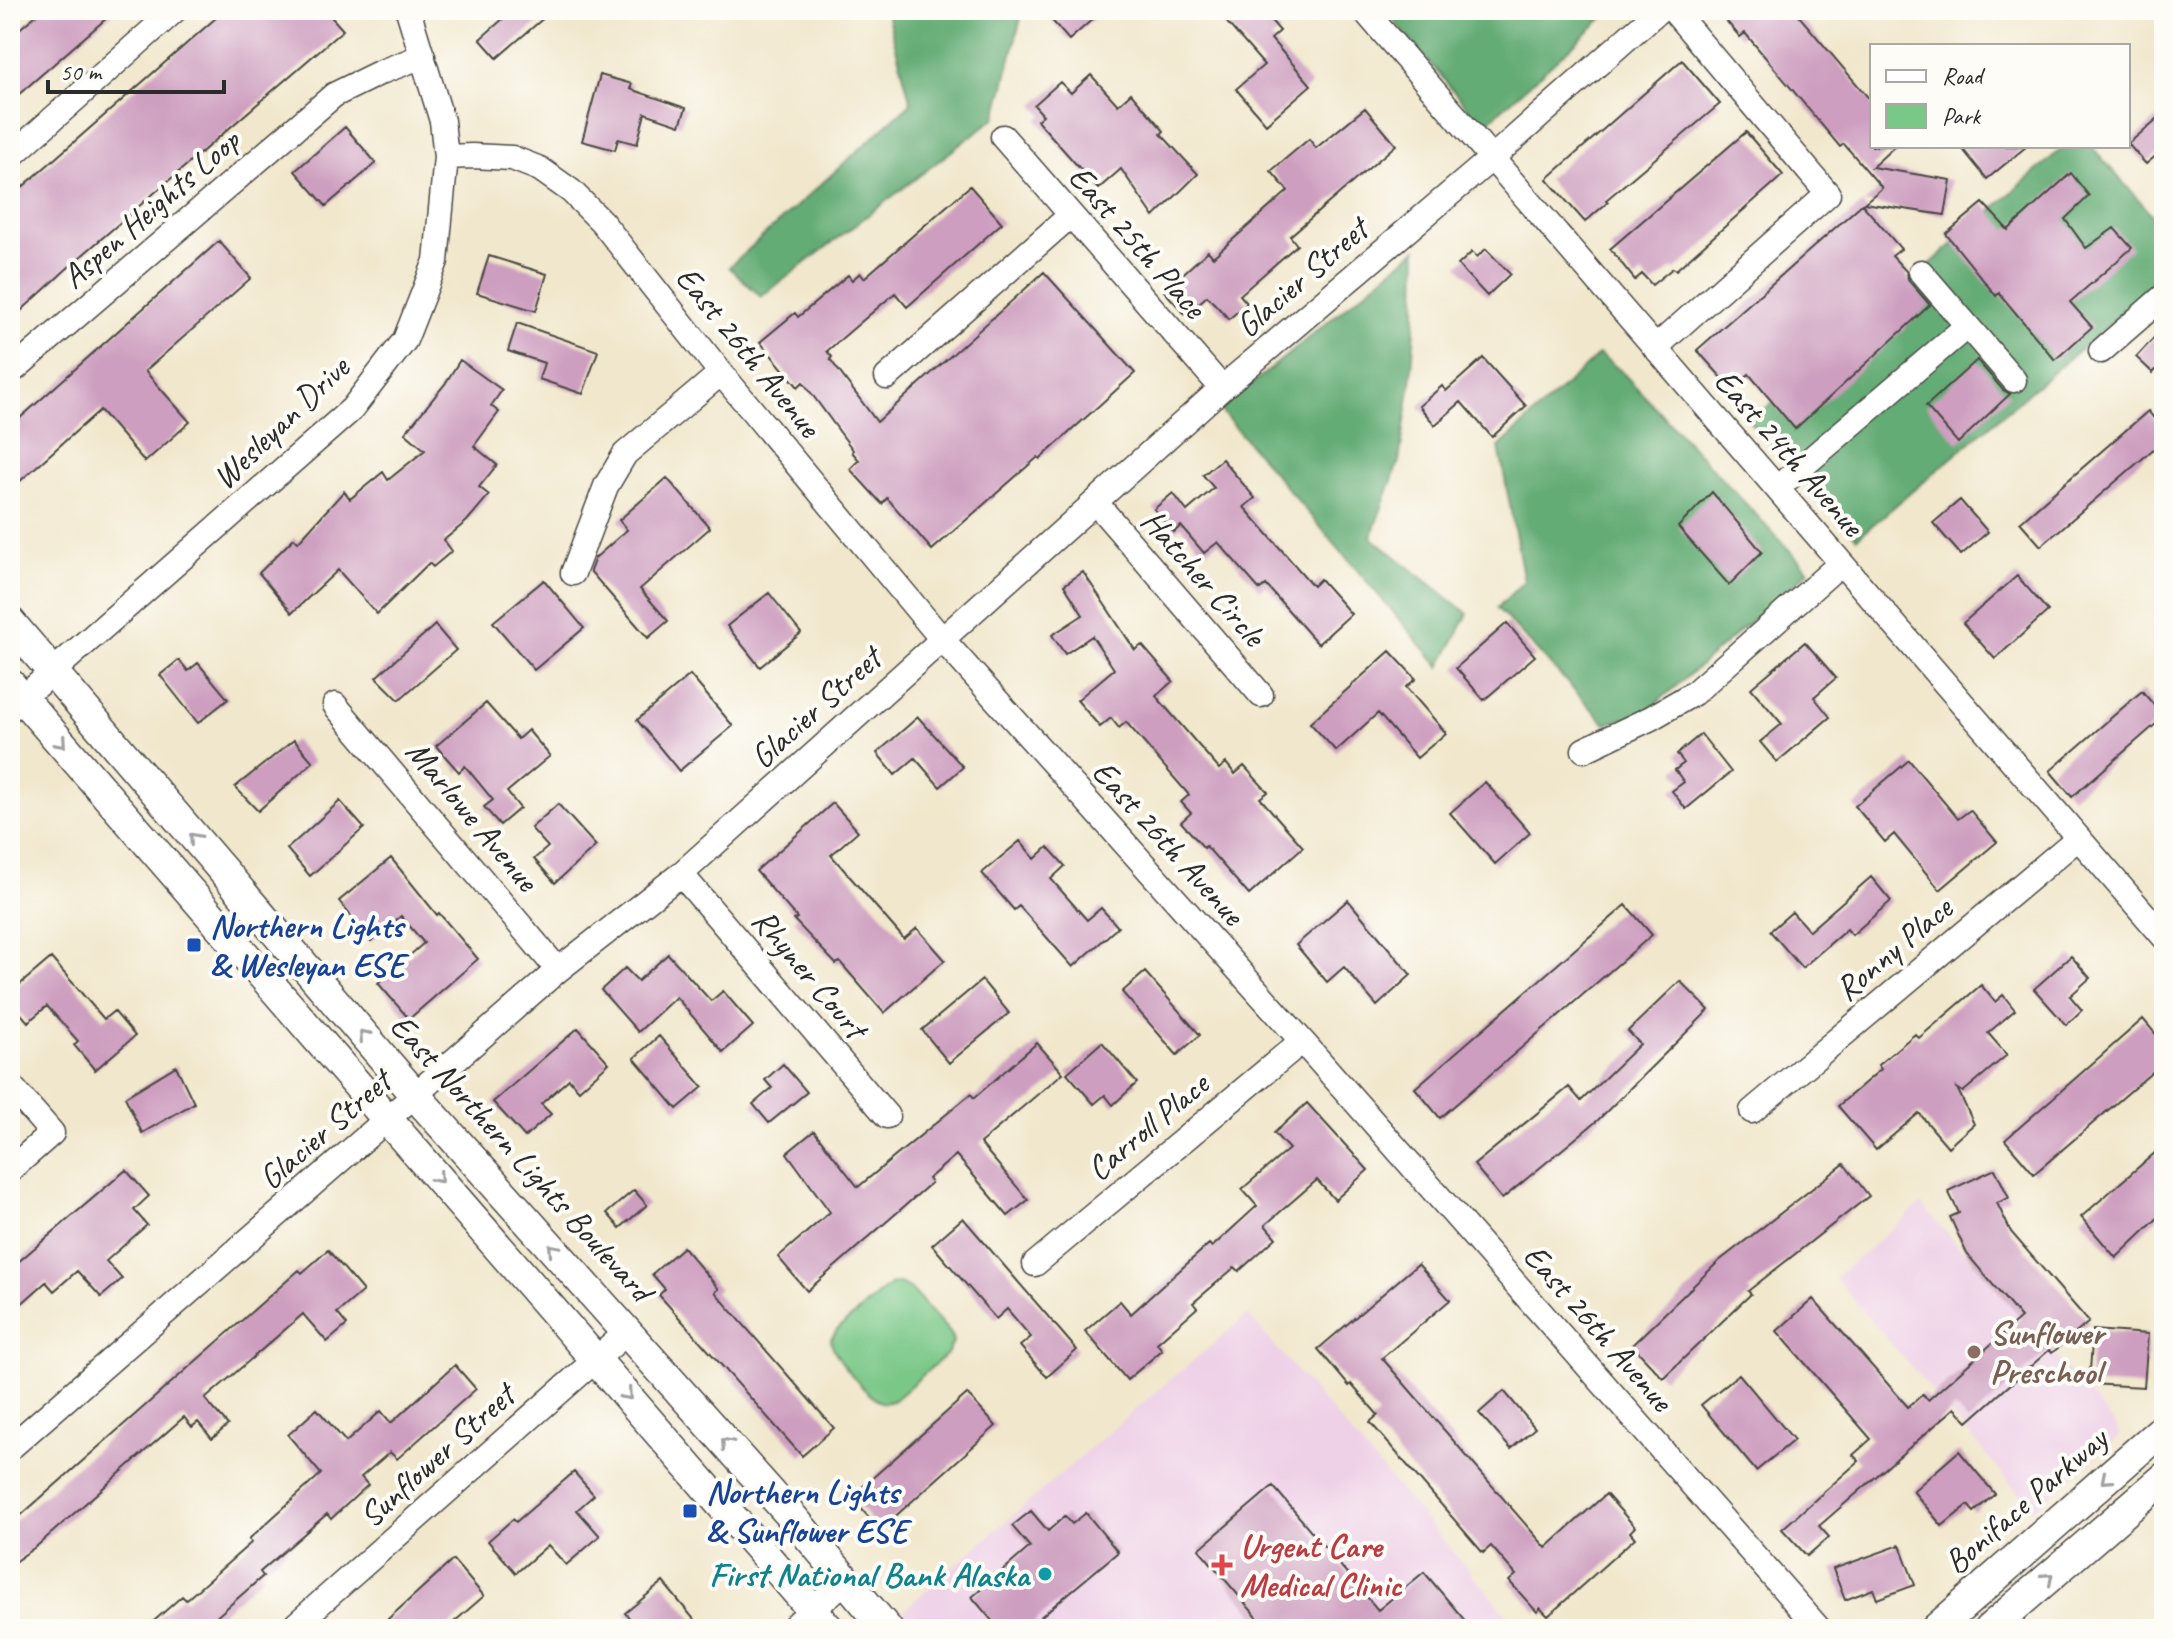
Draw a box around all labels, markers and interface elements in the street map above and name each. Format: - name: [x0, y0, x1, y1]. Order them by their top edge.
- scale bar: [48, 44, 224, 94]
- legend: [1870, 44, 2130, 148]
- text: 50 m: [60, 57, 103, 87]
- text: Road: [1942, 61, 1986, 91]
- text: Park: [1942, 101, 1982, 131]
- street label: Aspen Heights Loop: [52, 118, 250, 298]
- street label: East 25th Place: [1059, 156, 1217, 328]
- street label: Glacier Street: [1226, 205, 1380, 347]
- street label: East 26th Avenue: [667, 257, 832, 447]
- street label: Wesleyan Drive: [203, 345, 359, 498]
- street label: East 24th Avenue: [1705, 360, 1875, 546]
- street label: Hatcher Circle: [1132, 500, 1277, 657]
- street label: Glacier Street: [741, 634, 893, 777]
- street label: Marlowe Avenue: [397, 731, 550, 901]
- one-way arrow: [51, 734, 66, 748]
- street label: East 26th Avenue: [1083, 751, 1255, 935]
- one-way arrow: [189, 833, 204, 848]
- street label: Ronny Place: [1826, 886, 1962, 1010]
- street label: Rhyner Court: [743, 900, 879, 1051]
- place label: Northern Lights & Wesleyan ESE: [210, 904, 410, 986]
- marker: Northern Lights & Wesleyan ESE: [185, 936, 203, 954]
- street label: East Northern Lights Boulevard: [381, 1005, 665, 1313]
- one-way arrow: [359, 1030, 374, 1045]
- street label: Glacier Street: [249, 1057, 403, 1199]
- street label: Carroll Place: [1077, 1061, 1219, 1190]
- one-way arrow: [429, 1168, 443, 1183]
- street label: East 26th Avenue: [1514, 1235, 1684, 1421]
- one-way arrow: [548, 1244, 563, 1259]
- place label: Sunflower Preschool: [1990, 1311, 2107, 1393]
- marker: Sunflower Preschool: [1965, 1343, 1983, 1361]
- street label: Sunflower Street: [350, 1371, 527, 1536]
- one-way arrow: [617, 1386, 632, 1401]
- street label: Boniface Parkway: [1935, 1416, 2118, 1583]
- one-way arrow: [721, 1438, 736, 1453]
- one-way arrow: [2100, 1469, 2115, 1484]
- place label: Northern Lights & Sunflower ESE: [706, 1470, 912, 1552]
- marker: Northern Lights & Sunflower ESE: [681, 1502, 699, 1520]
- place label: Urgent Care Medical Clinic: [1240, 1524, 1403, 1606]
- place label: First National Bank Alaska: [709, 1553, 1032, 1596]
- marker: Urgent Care Medical Clinic: [1211, 1554, 1233, 1576]
- marker: First National Bank Alaska: [1036, 1565, 1054, 1583]
- one-way arrow: [2039, 1573, 2053, 1588]

